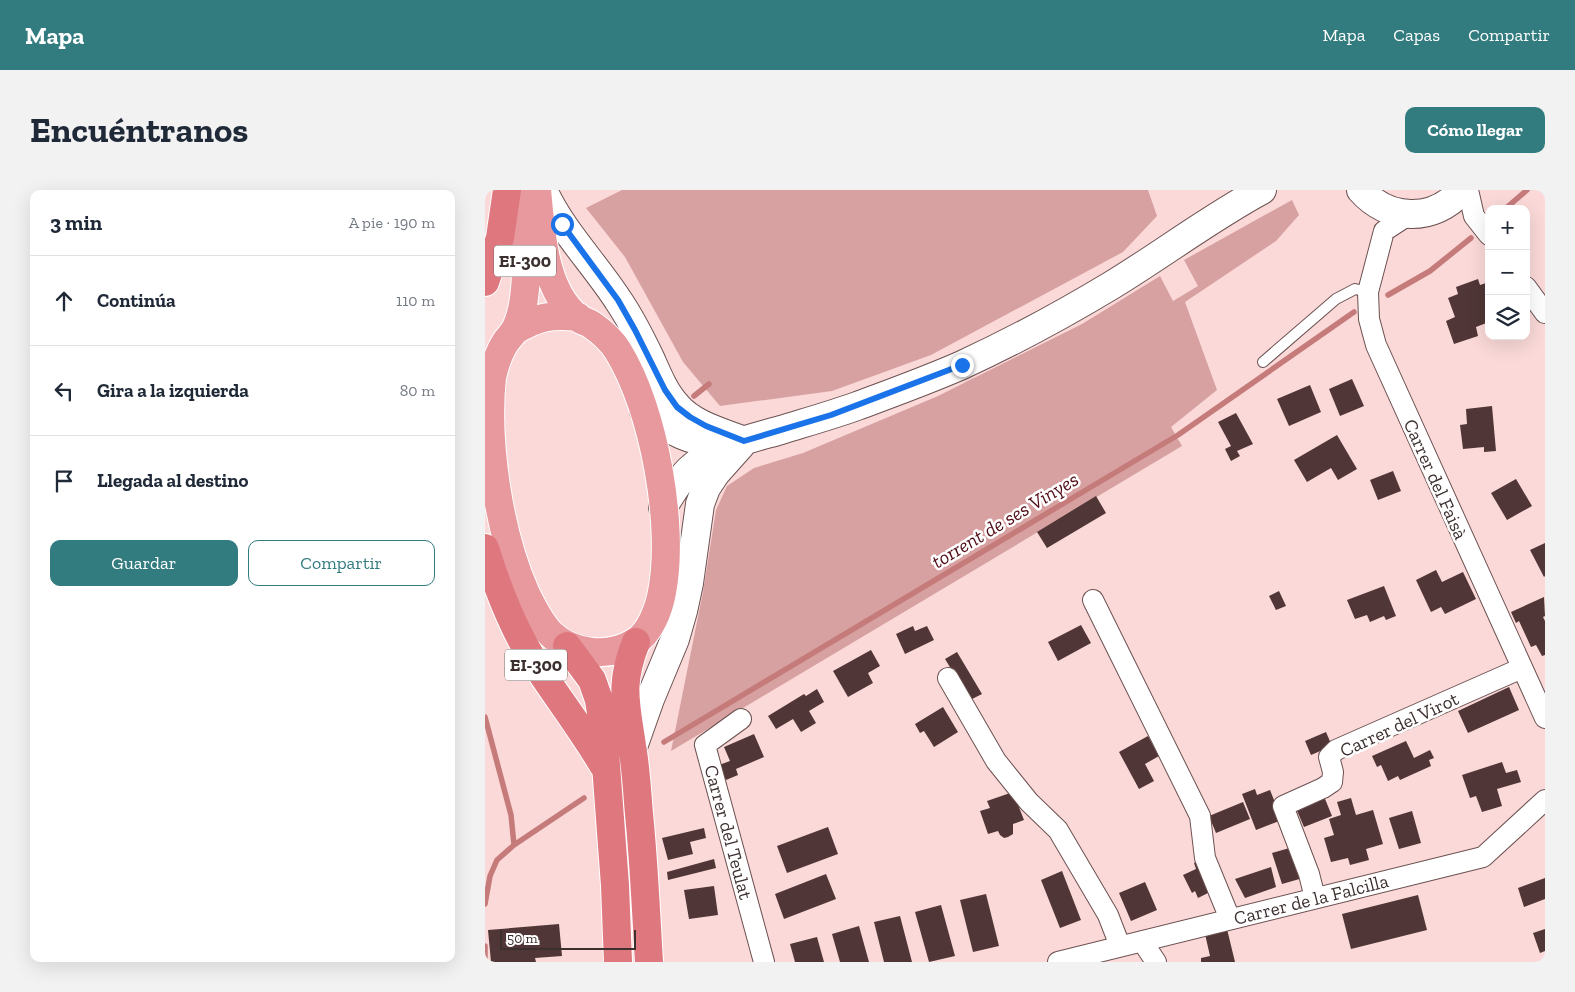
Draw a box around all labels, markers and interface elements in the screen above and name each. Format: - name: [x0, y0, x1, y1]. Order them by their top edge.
- text: Mapa: [25, 21, 84, 50]
- text: Mapa: [1322, 24, 1365, 46]
- text: Capas: [1393, 24, 1440, 46]
- text: Compartir: [1468, 24, 1550, 46]
- button: Cómo llegar: [1405, 107, 1545, 153]
- text: Encuéntranos: [30, 109, 248, 151]
- map controls: [1485, 205, 1530, 340]
- button: +: [1485, 205, 1530, 250]
- text: 3 min: [50, 210, 102, 235]
- text: A pie · 190 m: [349, 213, 435, 232]
- route start: [551, 213, 574, 236]
- road number: EI-300: [494, 246, 556, 276]
- button: −: [1485, 250, 1530, 295]
- icon: ahead: [50, 287, 78, 315]
- text: Continúa: [97, 289, 176, 312]
- text: 110 m: [396, 291, 435, 310]
- button: layers: [1485, 295, 1530, 340]
- route end: [951, 354, 974, 377]
- icon: left: [50, 377, 78, 405]
- text: Gira a la izquierda: [97, 379, 249, 402]
- text: 80 m: [400, 381, 435, 400]
- street label: Carrer del Faisà: [1399, 415, 1472, 543]
- icon: arrive: [50, 467, 78, 495]
- water label: torrent de ses Vinyes: [927, 467, 1083, 573]
- text: Llegada al destino: [97, 469, 248, 492]
- button: Guardar: [50, 540, 238, 586]
- button: Compartir: [248, 540, 435, 586]
- road number: EI-300: [505, 650, 567, 680]
- street label: Carrer del Virot: [1336, 687, 1462, 762]
- street label: Carrer del Teulat: [700, 762, 758, 902]
- street label: Carrer de la Falcilla: [1231, 869, 1391, 930]
- scale bar: [500, 927, 636, 950]
- text: 50 m: [507, 930, 538, 947]

